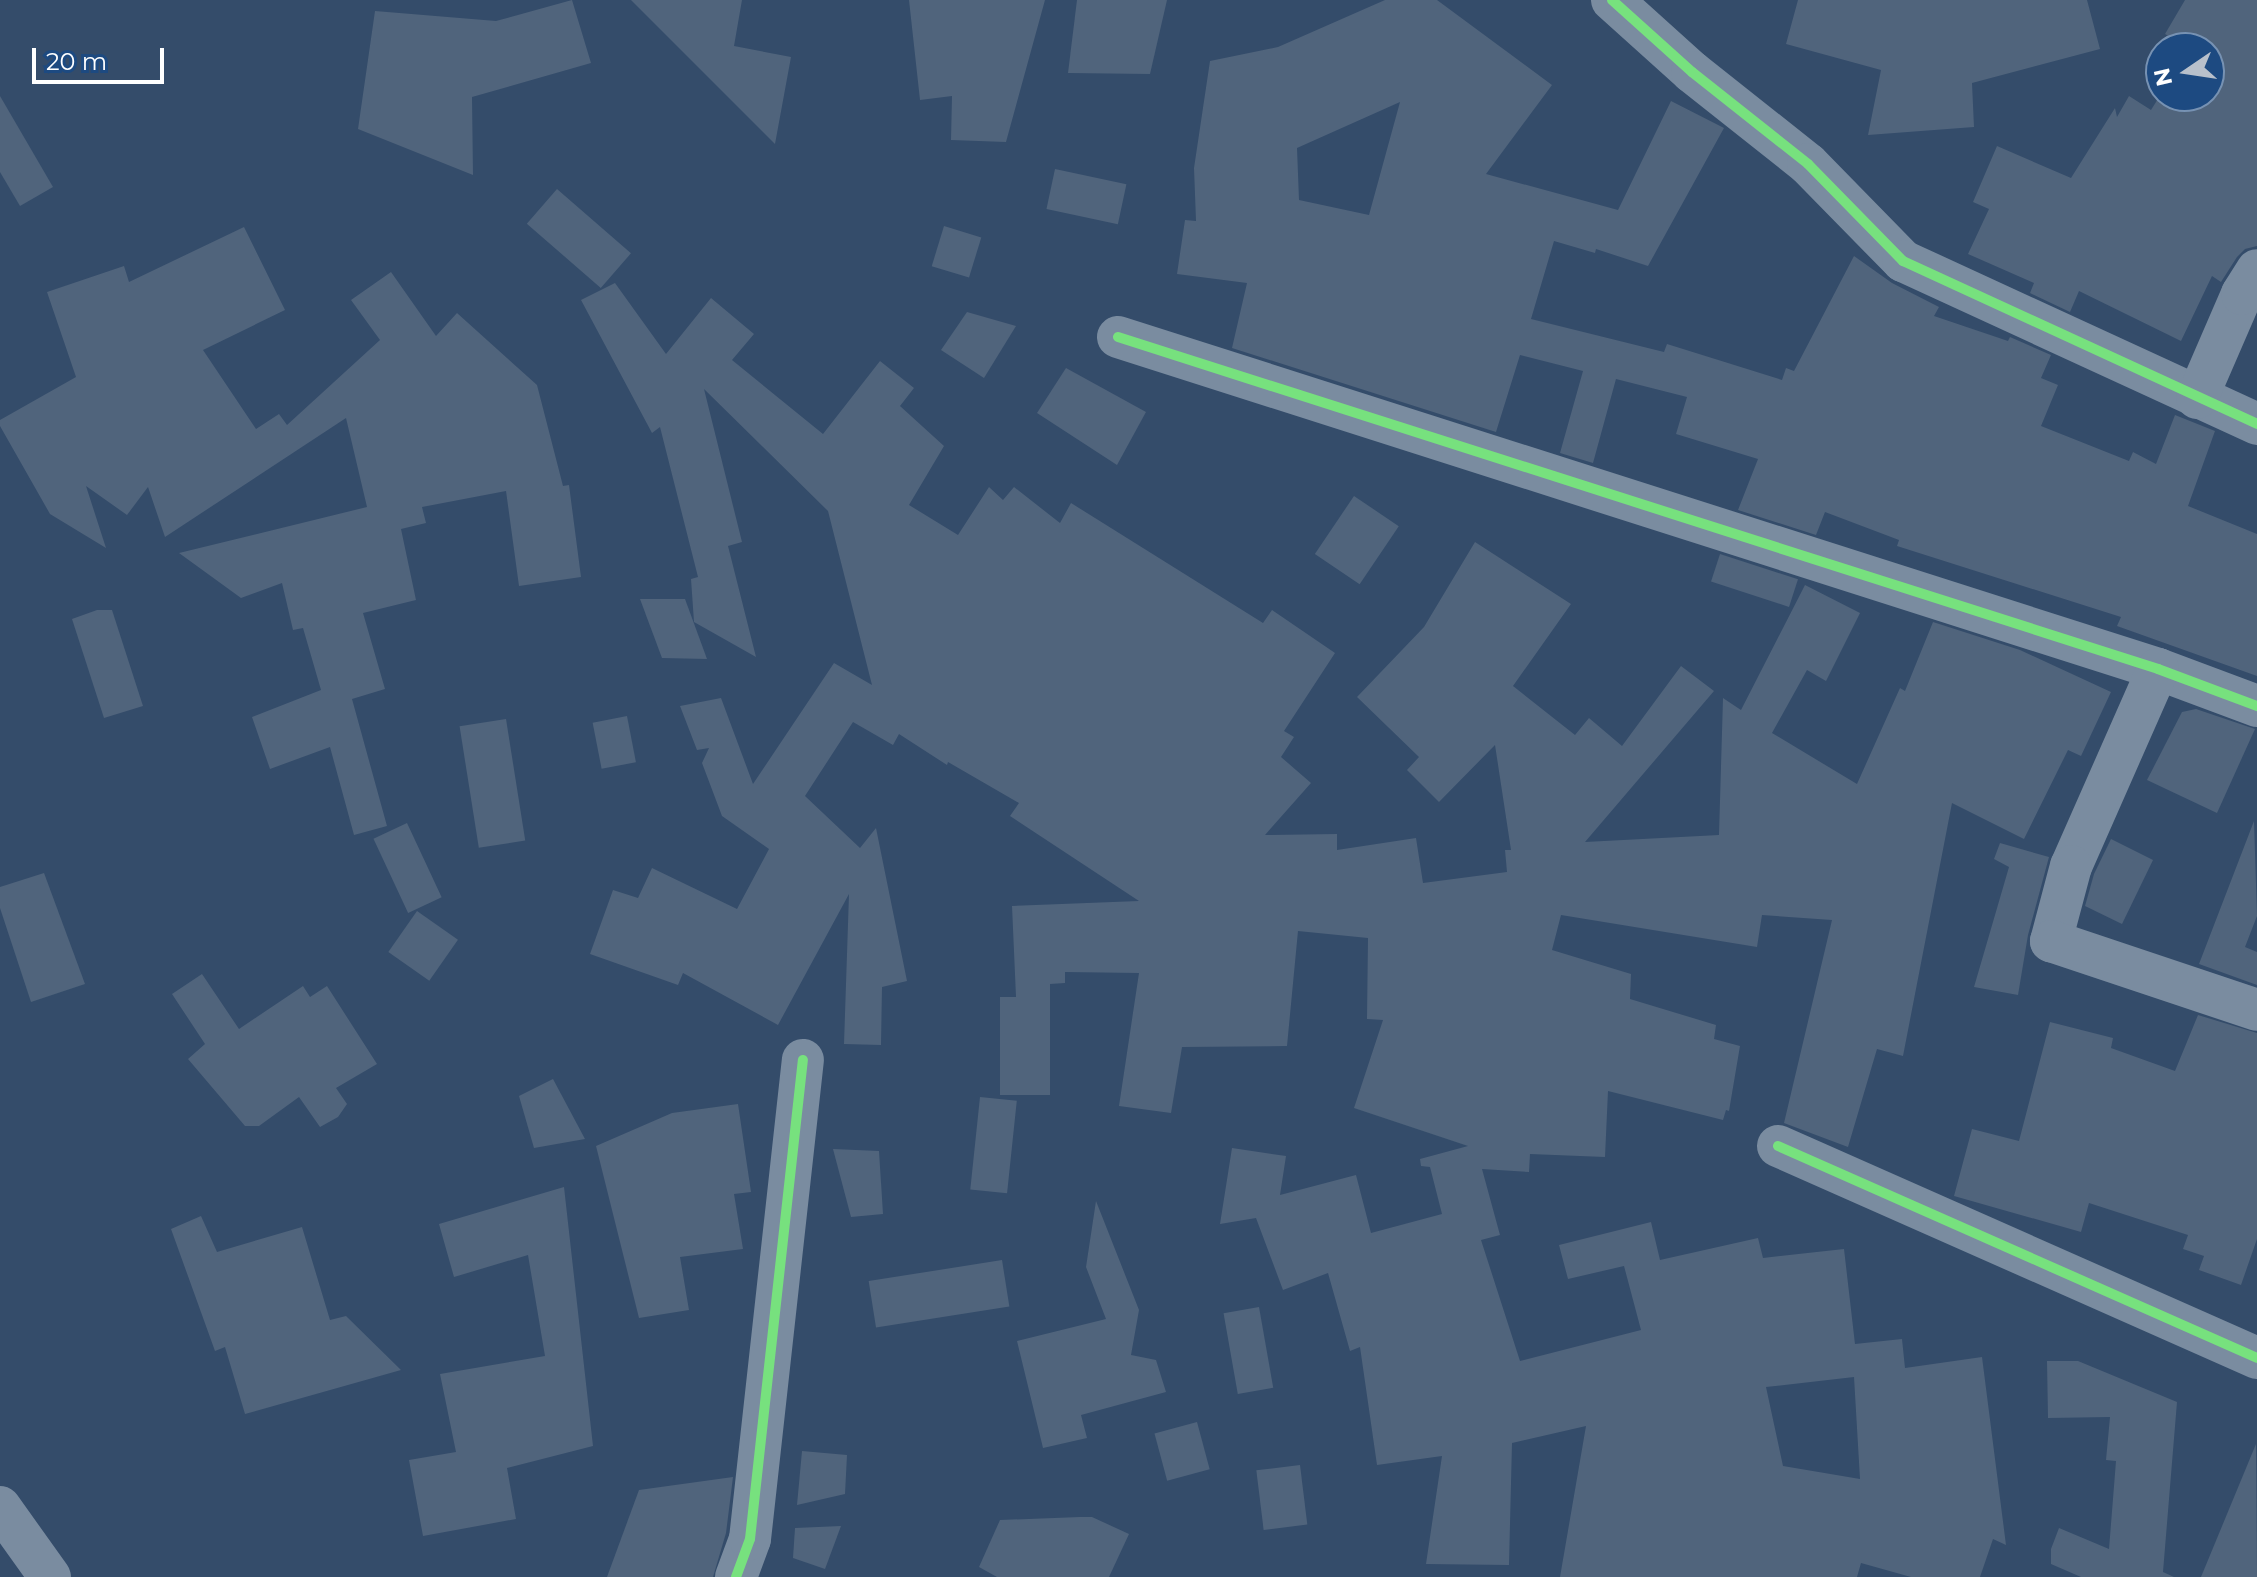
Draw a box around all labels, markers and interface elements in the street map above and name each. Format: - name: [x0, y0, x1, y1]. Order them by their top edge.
- scale bar: [36, 32, 168, 82]
- north arrow: [2145, 32, 2225, 112]
- text: 20 m: [46, 47, 107, 76]
- text: N: [2148, 65, 2178, 89]

